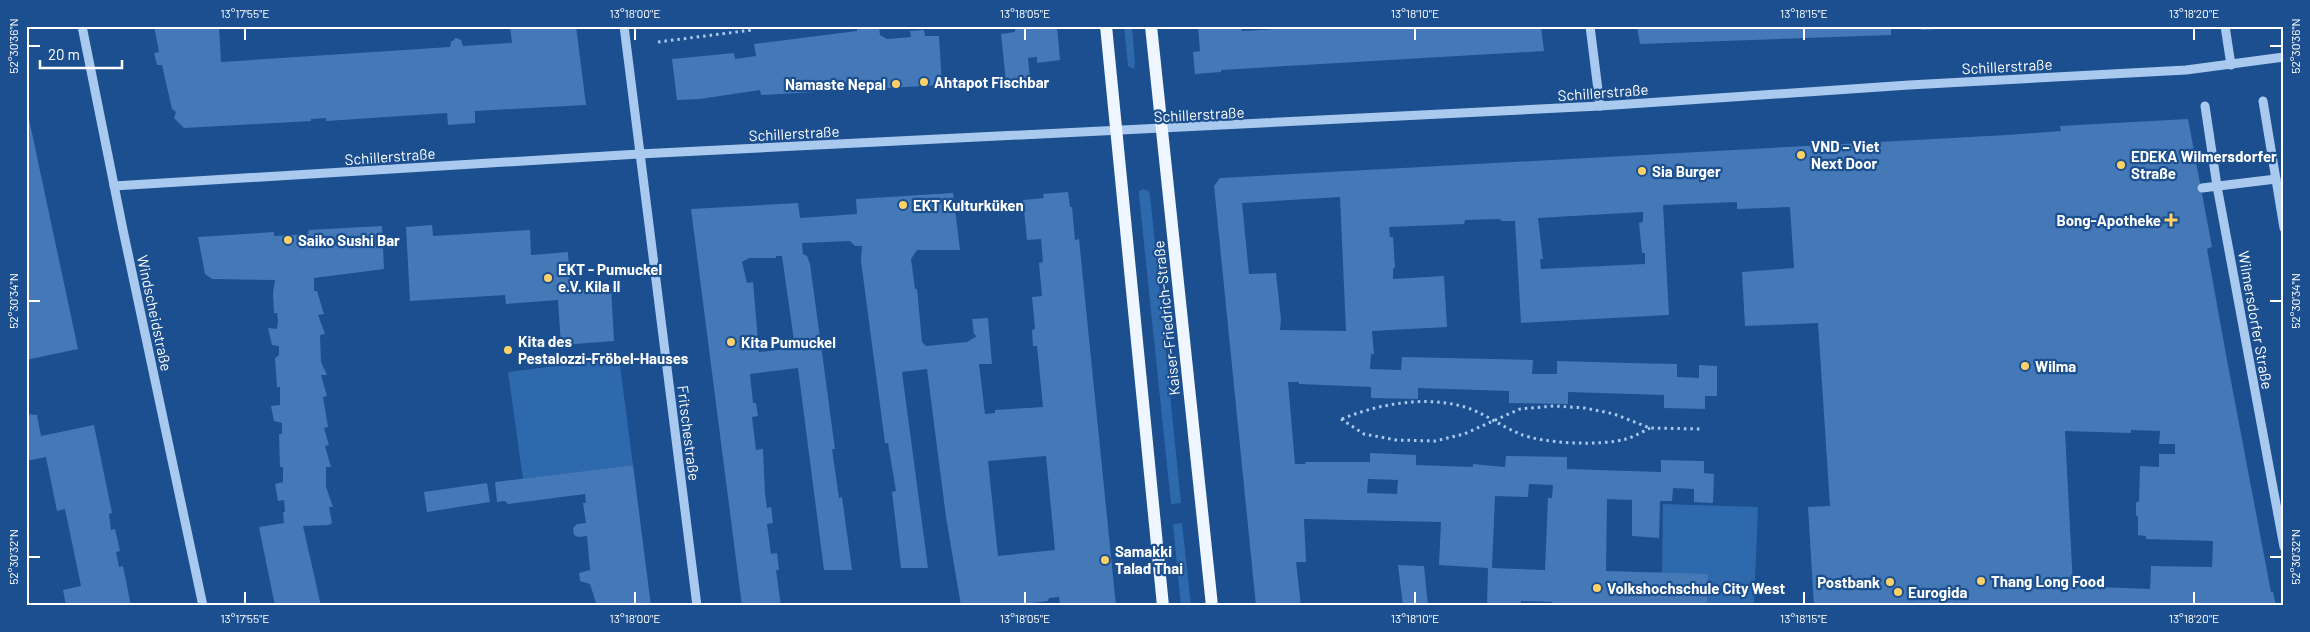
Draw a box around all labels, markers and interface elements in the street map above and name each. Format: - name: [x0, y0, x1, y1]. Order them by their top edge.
- text: 13°17'55"E: [220, 6, 270, 20]
- text: 13°18'00"E: [610, 6, 660, 20]
- text: 13°18'05"E: [1000, 6, 1050, 20]
- text: 13°18'10"E: [1391, 6, 1439, 20]
- text: 13°18'15"E: [1780, 6, 1828, 20]
- text: 13°18'20"E: [2169, 6, 2219, 20]
- text: 52°30'36"N: [6, 18, 20, 74]
- text: 52°30'36"N: [2288, 18, 2302, 74]
- scale bar: [40, 38, 122, 70]
- text: 20 m: [48, 45, 80, 63]
- street label: Schillerstraße: [1961, 55, 2053, 77]
- place label: Ahtapot Fischbar: [934, 73, 1050, 91]
- place label: Namaste Nepal: [785, 75, 886, 93]
- marker: Ahtapot Fischbar: [918, 76, 930, 88]
- marker: Namaste Nepal: [890, 78, 902, 90]
- street label: Schillerstraße: [1557, 80, 1649, 104]
- street label: Schillerstraße: [1153, 103, 1245, 125]
- street label: Schillerstraße: [748, 122, 840, 144]
- place label: VND – Viet Next Door: [1811, 137, 1880, 172]
- street label: Schillerstraße: [344, 144, 436, 168]
- place label: EDEKA Wilmersdorfer Straße: [2131, 147, 2277, 182]
- marker: VND – Viet Next Door: [1795, 149, 1807, 161]
- marker: EDEKA Wilmersdorfer Straße: [2115, 159, 2127, 171]
- place label: Sia Burger: [1652, 162, 1721, 180]
- marker: Sia Burger: [1636, 165, 1648, 177]
- place label: EKT Kulturküken: [913, 196, 1024, 214]
- marker: EKT Kulturküken: [897, 199, 909, 211]
- place label: Bong-Apotheke: [2056, 211, 2161, 229]
- marker: Bong-Apotheke: [2165, 214, 2177, 226]
- place label: Saiko Sushi Bar: [298, 231, 400, 249]
- marker: Saiko Sushi Bar: [282, 234, 294, 246]
- street label: Kaiser-Friedrich-Straße: [1149, 240, 1183, 396]
- street label: Wilmersdorfer Straße: [2235, 249, 2277, 391]
- street label: Windscheidstraße: [134, 253, 176, 373]
- place label: EKT - Pumuckel e.V. Kila II: [558, 260, 662, 295]
- marker: EKT - Pumuckel e.V. Kila II: [542, 272, 554, 284]
- text: 52°30'34"N: [6, 273, 20, 329]
- text: 52°30'34"N: [2288, 273, 2302, 329]
- place label: Kita des Pestalozzi-Fröbel-Hauses: [518, 332, 689, 367]
- place label: Kita Pumuckel: [741, 333, 836, 351]
- marker: Kita Pumuckel: [725, 336, 737, 348]
- marker: Kita des Pestalozzi-Fröbel-Hauses: [502, 344, 514, 356]
- place label: Wilma: [2035, 357, 2076, 375]
- marker: Wilma: [2019, 360, 2031, 372]
- street label: Fritschestraße: [674, 384, 704, 482]
- text: 52°30'32"N: [6, 529, 20, 585]
- text: 52°30'32"N: [2288, 529, 2302, 585]
- place label: Samakki Talad Thai: [1115, 542, 1183, 577]
- marker: Samakki Talad Thai: [1099, 554, 1111, 566]
- place label: Thang Long Food: [1991, 572, 2105, 590]
- place label: Postbank: [1817, 573, 1880, 591]
- marker: Thang Long Food: [1975, 575, 1987, 587]
- marker: Postbank: [1884, 576, 1896, 588]
- place label: Volkshochschule City West: [1607, 579, 1785, 597]
- marker: Volkshochschule City West: [1591, 582, 1603, 594]
- place label: Eurogida: [1908, 583, 1967, 601]
- marker: Eurogida: [1892, 586, 1904, 598]
- text: 13°17'55"E: [220, 611, 270, 625]
- text: 13°18'00"E: [610, 611, 660, 625]
- text: 13°18'05"E: [1000, 611, 1050, 625]
- text: 13°18'10"E: [1391, 611, 1439, 625]
- text: 13°18'15"E: [1780, 611, 1828, 625]
- text: 13°18'20"E: [2169, 611, 2219, 625]

